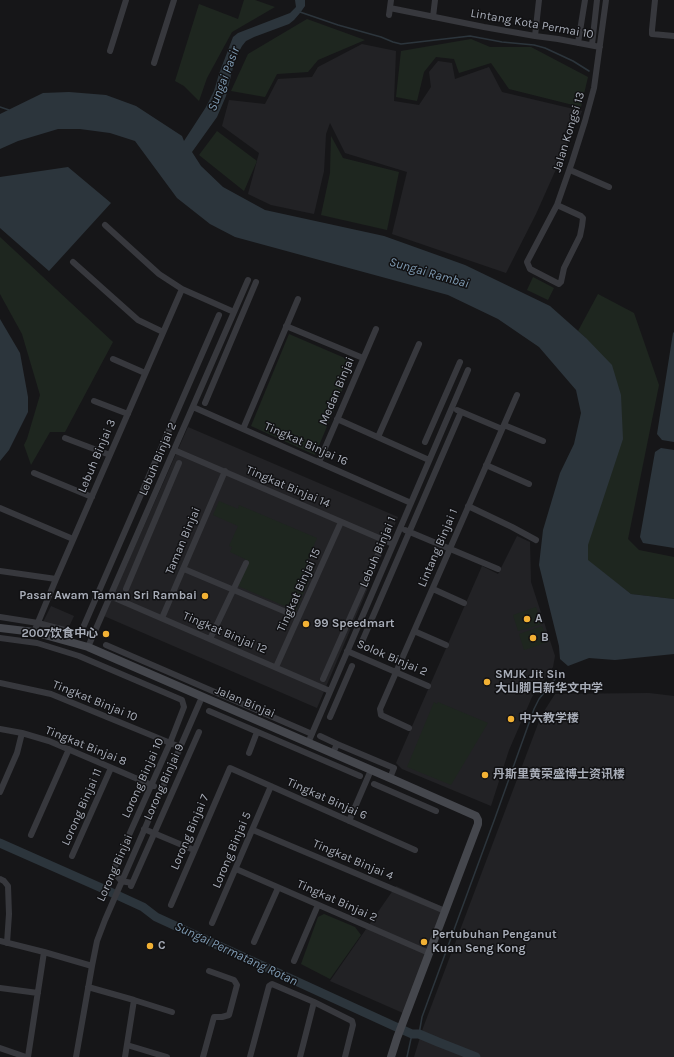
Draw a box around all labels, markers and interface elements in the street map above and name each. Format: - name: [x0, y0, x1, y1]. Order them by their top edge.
- street label: Lintang Kota Permai 10: [469, 6, 595, 42]
- water label: Sungai Pasir: [205, 45, 243, 113]
- street label: Jalan Kongsi 13: [550, 90, 588, 174]
- water label: Sungai Rambai: [387, 254, 471, 292]
- street label: Medan Binjai: [316, 355, 358, 427]
- street label: Lebuh Binjai 3: [75, 417, 119, 495]
- street label: Tingkat Binjai 16: [262, 419, 350, 469]
- street label: Lebuh Binjai 2: [136, 420, 180, 498]
- street label: Tingkat Binjai 14: [244, 463, 332, 511]
- street label: Taman Binjai: [162, 505, 204, 577]
- street label: Lintang Binjai 1: [415, 507, 461, 589]
- street label: Lebuh Binjai 1: [357, 515, 399, 589]
- street label: Tingkat Binjai 15: [274, 546, 324, 634]
- place label: Pasar Awam Taman Sri Rambai: [19, 589, 197, 603]
- marker: Pasar Awam Taman Sri Rambai: [200, 591, 210, 601]
- street label: Tingkat Binjai 12: [181, 609, 269, 657]
- place label: A: [535, 612, 543, 626]
- marker: A: [522, 614, 532, 624]
- place label: 99 Speedmart: [314, 617, 395, 631]
- marker: 99 Speedmart: [301, 619, 311, 629]
- place label: 2007饮食中心: [22, 627, 98, 641]
- marker: 2007饮食中心: [101, 629, 111, 639]
- place label: B: [541, 631, 549, 645]
- marker: B: [528, 633, 538, 643]
- street label: Solok Binjai 2: [354, 637, 430, 679]
- place label: SMJK Jit Sin 大山脚日新华文中学: [495, 668, 603, 696]
- street label: Tingkat Binjai 10: [50, 677, 140, 725]
- marker: SMJK Jit Sin 大山脚日新华文中学: [482, 677, 492, 687]
- street label: Jalan Binjai: [213, 683, 277, 721]
- place label: 中六教学楼: [519, 712, 579, 726]
- marker: 中六教学楼: [506, 714, 516, 724]
- street label: Tingkat Binjai 8: [43, 723, 129, 769]
- street label: Lorong Binjai 10: [119, 736, 167, 820]
- street label: Lorong Binjai 9: [141, 742, 187, 822]
- street label: Lorong Binjai 11: [59, 766, 105, 848]
- place label: 丹斯里黄荣盛博士资讯楼: [493, 768, 625, 782]
- marker: 丹斯里黄荣盛博士资讯楼: [480, 770, 490, 780]
- street label: Tingkat Binjai 6: [285, 775, 369, 823]
- street label: Lorong Binjai 7: [168, 792, 212, 872]
- street label: Lorong Binjai 5: [209, 810, 255, 890]
- street label: Lorong Binjai: [94, 832, 136, 904]
- street label: Tingkat Binjai 4: [311, 837, 395, 883]
- street label: Tingkat Binjai 2: [295, 877, 379, 925]
- water label: Sungai Permatang Rotan: [172, 919, 300, 989]
- place label: Pertubuhan Penganut Kuan Seng Kong: [432, 928, 557, 956]
- marker: Pertubuhan Penganut Kuan Seng Kong: [419, 937, 429, 947]
- place label: C: [158, 939, 166, 953]
- marker: C: [145, 941, 155, 951]

